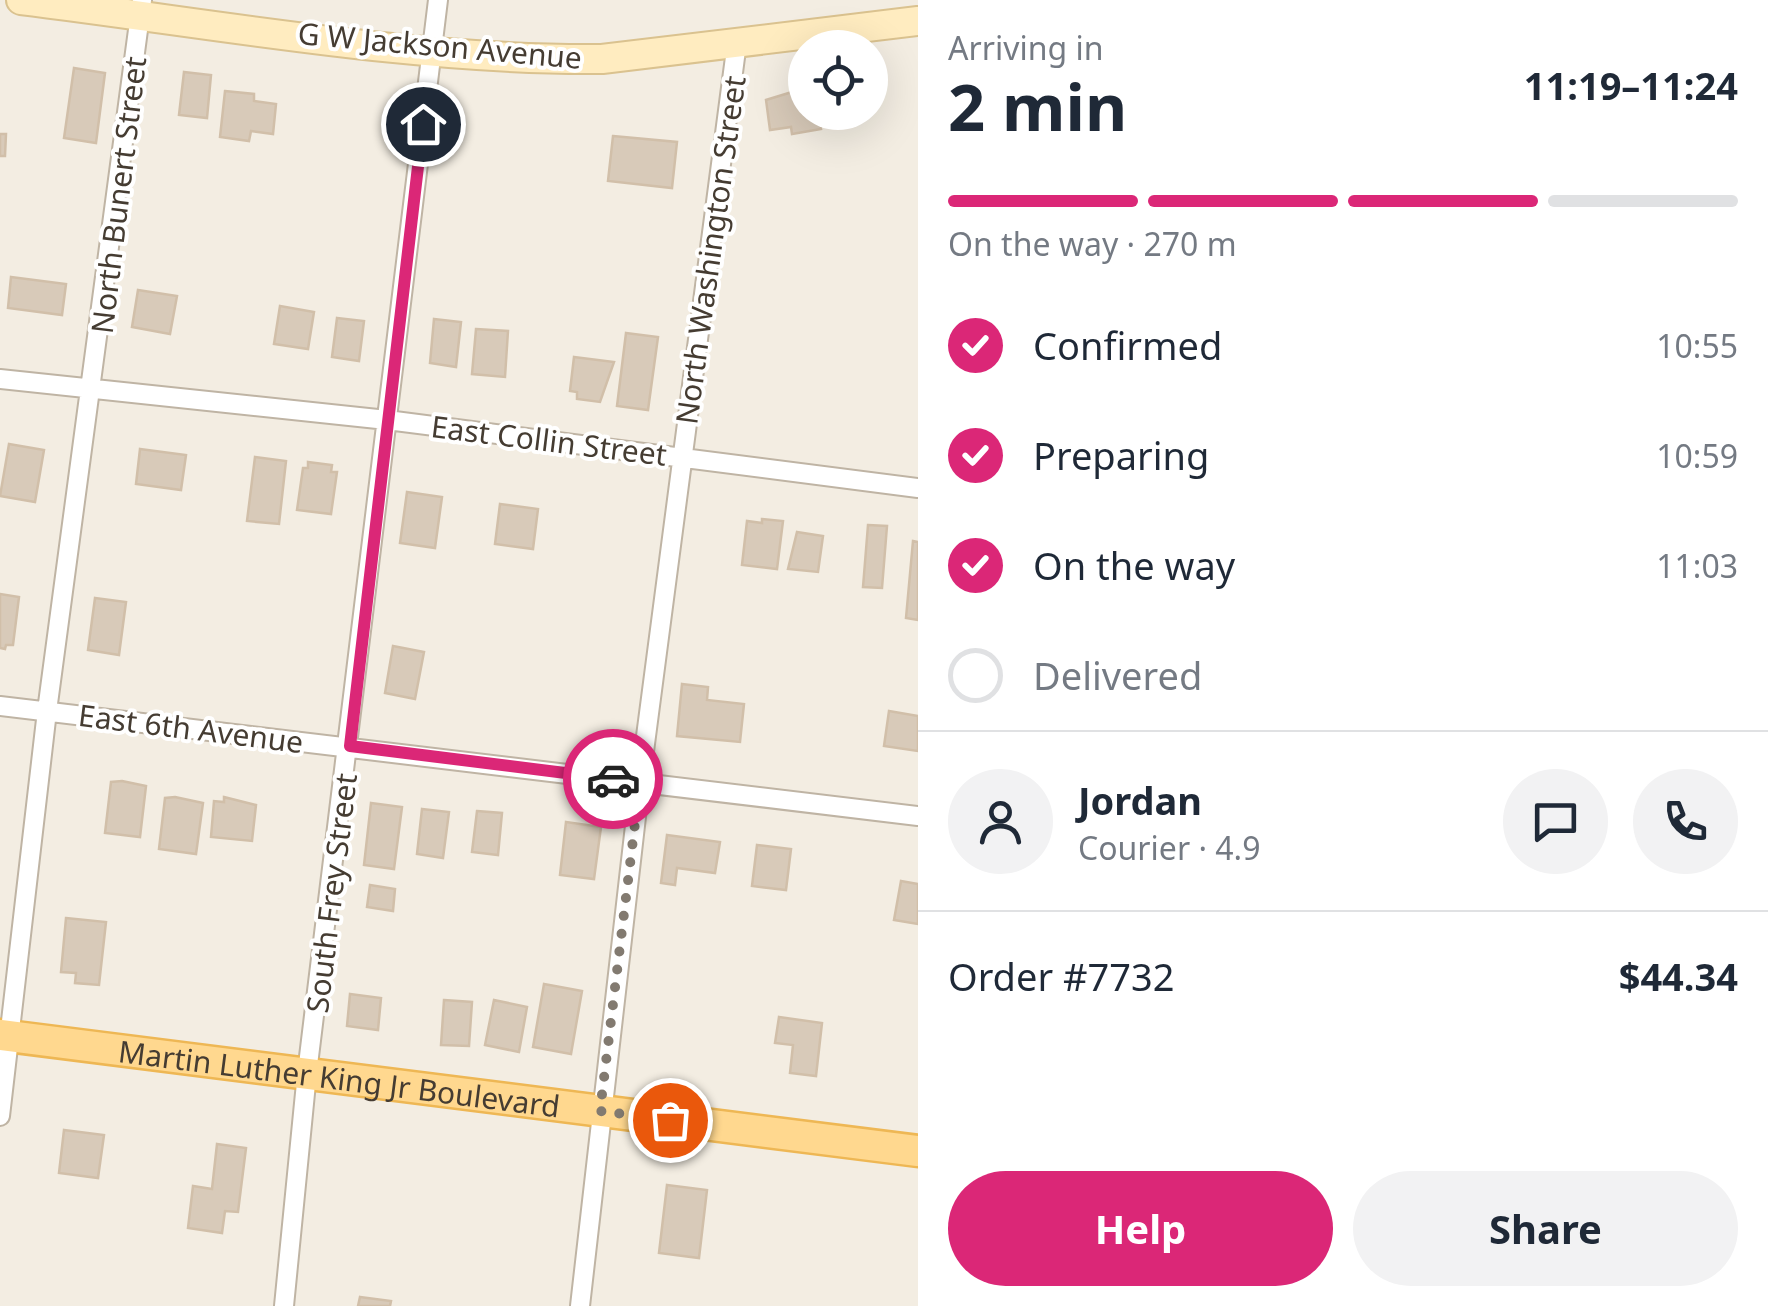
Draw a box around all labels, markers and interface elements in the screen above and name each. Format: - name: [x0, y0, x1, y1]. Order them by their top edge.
- street label: G W Jackson Avenue: [296, 12, 584, 78]
- text: Arriving in: [948, 26, 1103, 69]
- map controls: [788, 30, 888, 130]
- button: locate: [788, 30, 888, 130]
- street label: North Bunert Street: [81, 54, 155, 336]
- text: 11:19–11:24: [1524, 59, 1738, 111]
- text: 2 min: [948, 62, 1127, 150]
- street label: North Washington Street: [665, 73, 755, 427]
- pin: [381, 82, 466, 167]
- icon: home: [396, 97, 451, 152]
- text: On the way · 270 m: [948, 222, 1237, 265]
- icon: check: [948, 318, 1003, 373]
- text: Confirmed: [1033, 319, 1222, 371]
- text: 10:55: [1656, 324, 1738, 367]
- street label: East Collin Street: [429, 405, 669, 475]
- icon: check: [948, 428, 1003, 483]
- text: Preparing: [1033, 429, 1209, 481]
- text: 10:59: [1656, 434, 1738, 477]
- icon: check: [948, 538, 1003, 593]
- text: On the way: [1033, 539, 1235, 591]
- text: 11:03: [1656, 544, 1738, 587]
- text: Delivered: [1033, 649, 1202, 701]
- street label: East 6th Avenue: [76, 694, 306, 762]
- courier: [563, 729, 663, 829]
- icon: car: [586, 752, 641, 807]
- button: person: [948, 769, 1053, 874]
- button: chat: [1503, 769, 1608, 874]
- button: phone: [1633, 769, 1738, 874]
- street label: South Frey Street: [296, 771, 366, 1015]
- text: Jordan: [1078, 774, 1202, 826]
- text: Courier · 4.9: [1078, 826, 1261, 869]
- text: Order #7732: [948, 950, 1174, 1002]
- text: $44.34: [1619, 950, 1738, 1002]
- street label: Martin Luther King Jr Boulevard: [116, 1030, 562, 1126]
- pin: [628, 1078, 713, 1163]
- icon: bag: [643, 1093, 698, 1148]
- button: Help: [948, 1171, 1333, 1286]
- button: Share: [1353, 1171, 1738, 1286]

